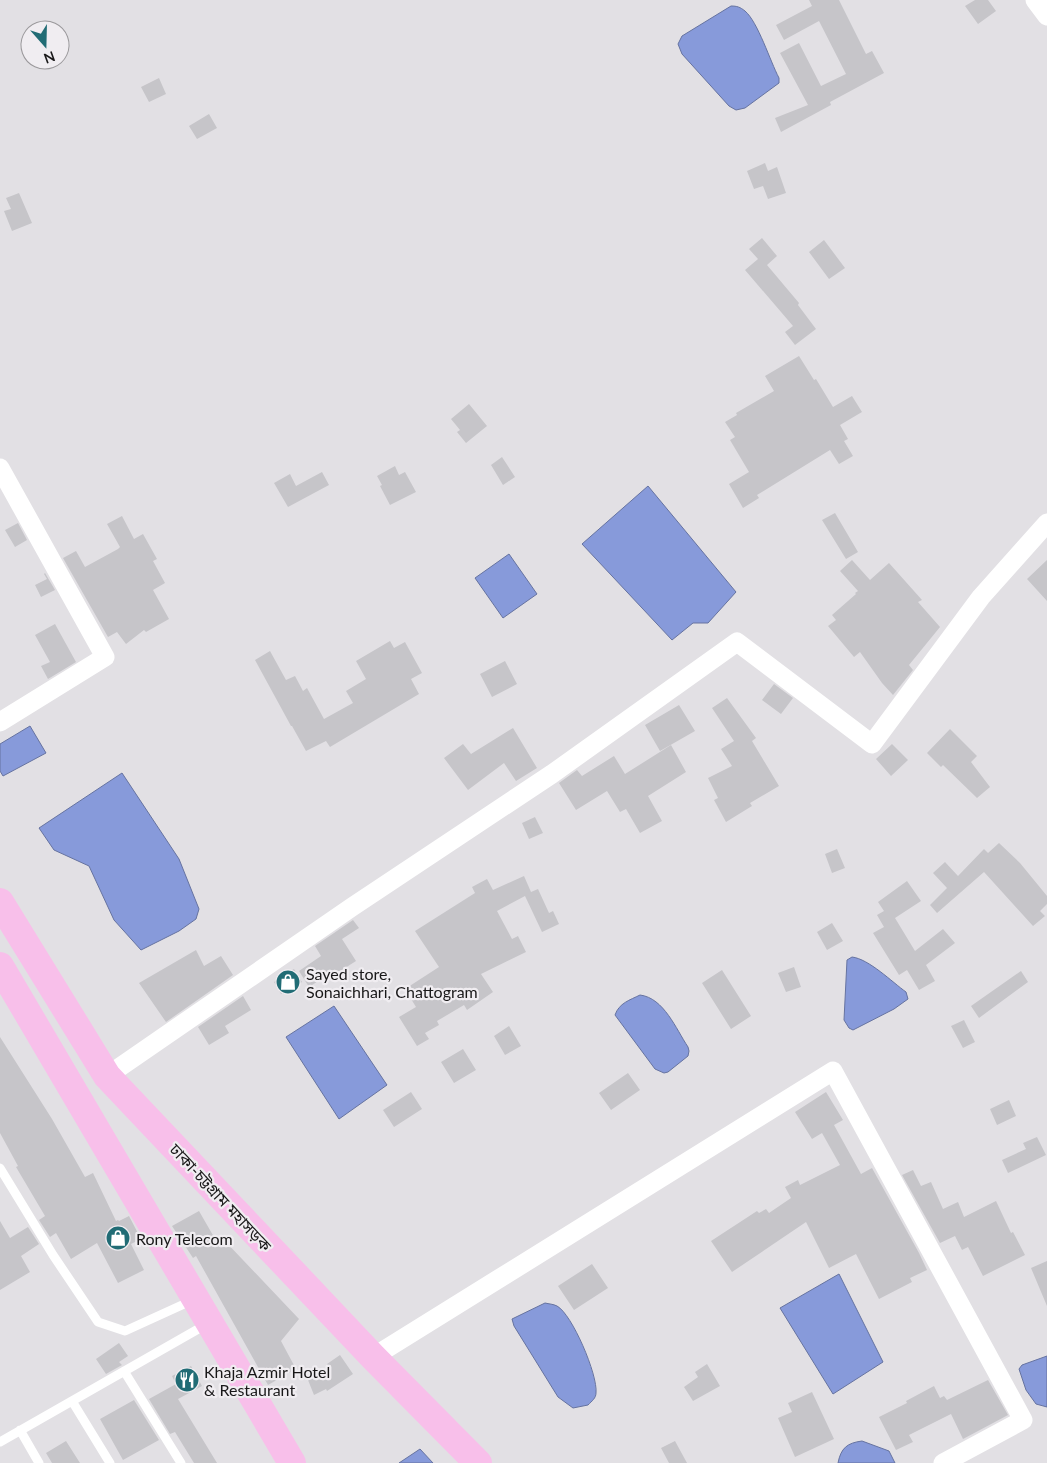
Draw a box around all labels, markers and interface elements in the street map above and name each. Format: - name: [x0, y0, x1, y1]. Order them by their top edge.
- north arrow: [20, 20, 70, 70]
- text: N: [42, 48, 58, 68]
- place label: Sayed store, Sonaichhari, Chattogram: [306, 964, 478, 1001]
- shop icon: Sayed store, Sonaichhari, Chattogram: [275, 969, 301, 995]
- street label: ঢাকা-চট্টগ্রাম মহাসড়ক: [166, 1139, 276, 1255]
- shop icon: Rony Telecom: [105, 1225, 131, 1251]
- place label: Rony Telecom: [136, 1229, 233, 1248]
- place label: Khaja Azmir Hotel & Restaurant: [204, 1362, 330, 1399]
- restaurant icon: Khaja Azmir Hotel & Restaurant: [174, 1367, 200, 1393]

